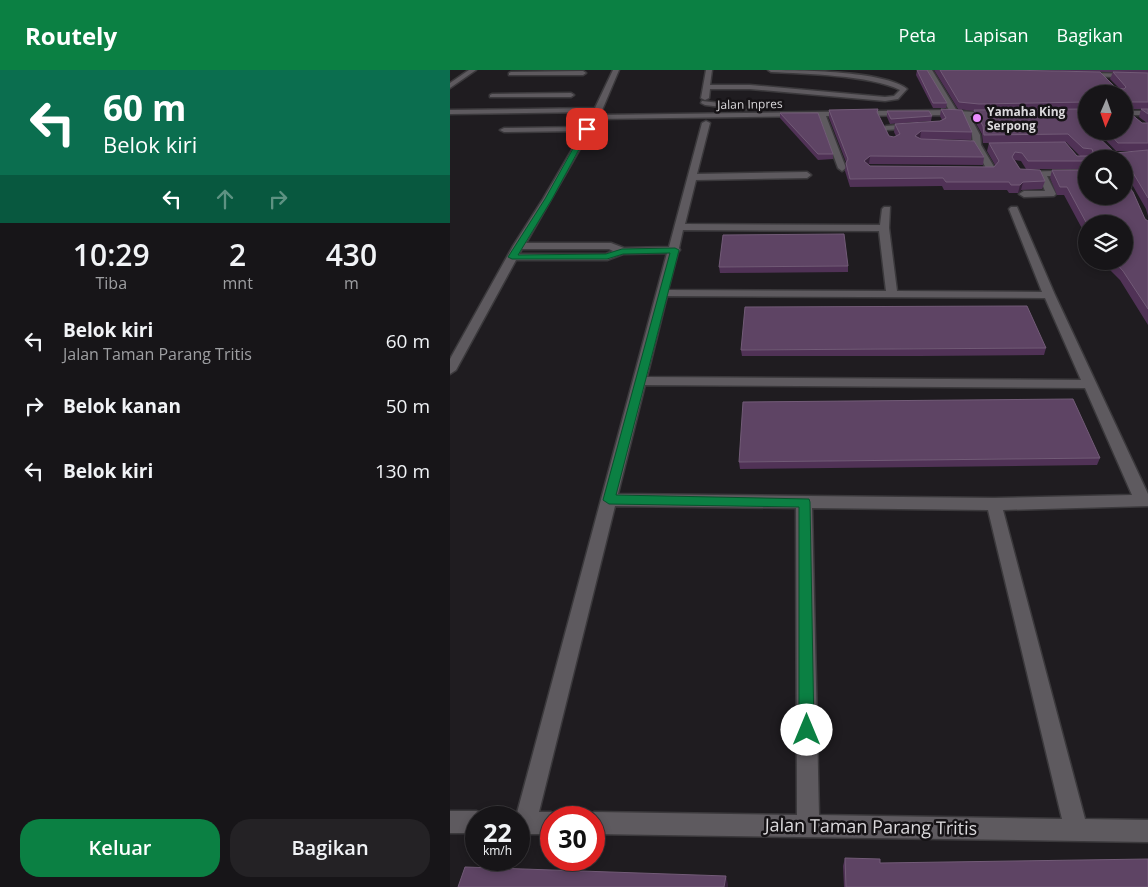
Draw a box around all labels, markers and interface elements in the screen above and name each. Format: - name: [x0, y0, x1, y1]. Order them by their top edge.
- text: Routely: [25, 19, 117, 52]
- text: Peta: [899, 23, 936, 47]
- text: Lapisan: [964, 23, 1029, 47]
- text: Bagikan: [1057, 23, 1123, 47]
- text: 60 m: [103, 84, 186, 131]
- north arrow: [1078, 85, 1132, 140]
- map controls: [1078, 85, 1133, 270]
- icon: left: [20, 90, 85, 155]
- street label: Jalan Inpres: [716, 95, 783, 113]
- place label: Yamaha King Serpong: [987, 103, 1066, 134]
- pin: [566, 108, 608, 150]
- marker: Yamaha King Serpong: [971, 112, 983, 124]
- icon: arrive: [573, 115, 601, 143]
- text: Belok kiri: [103, 129, 197, 159]
- button: search: [1078, 150, 1133, 205]
- icon: left: [158, 185, 186, 213]
- icon: ahead: [211, 185, 239, 213]
- icon: right: [264, 185, 292, 213]
- button: layers: [1078, 215, 1133, 270]
- text: 10:29: [73, 234, 150, 275]
- text: 2: [229, 234, 246, 275]
- text: 430: [326, 234, 377, 275]
- text: Tiba: [95, 272, 127, 294]
- text: mnt: [223, 272, 253, 294]
- text: m: [344, 272, 359, 294]
- text: Belok kiri: [63, 317, 153, 343]
- icon: left: [20, 327, 48, 355]
- text: 60 m: [386, 328, 430, 354]
- text: Jalan Taman Parang Tritis: [63, 343, 252, 365]
- icon: right: [20, 392, 48, 420]
- text: Belok kanan: [63, 393, 181, 419]
- text: 50 m: [386, 393, 430, 419]
- icon: left: [20, 457, 48, 485]
- text: Belok kiri: [63, 458, 153, 484]
- text: 130 m: [375, 458, 430, 484]
- position arrow: [780, 703, 832, 755]
- speed limit sign: 30: [540, 806, 605, 871]
- street label: Jalan Taman Parang Tritis: [763, 812, 977, 840]
- text: 22: [483, 815, 512, 849]
- button: Keluar: [20, 819, 220, 877]
- button: Bagikan: [230, 819, 430, 877]
- text: km/h: [483, 842, 512, 859]

